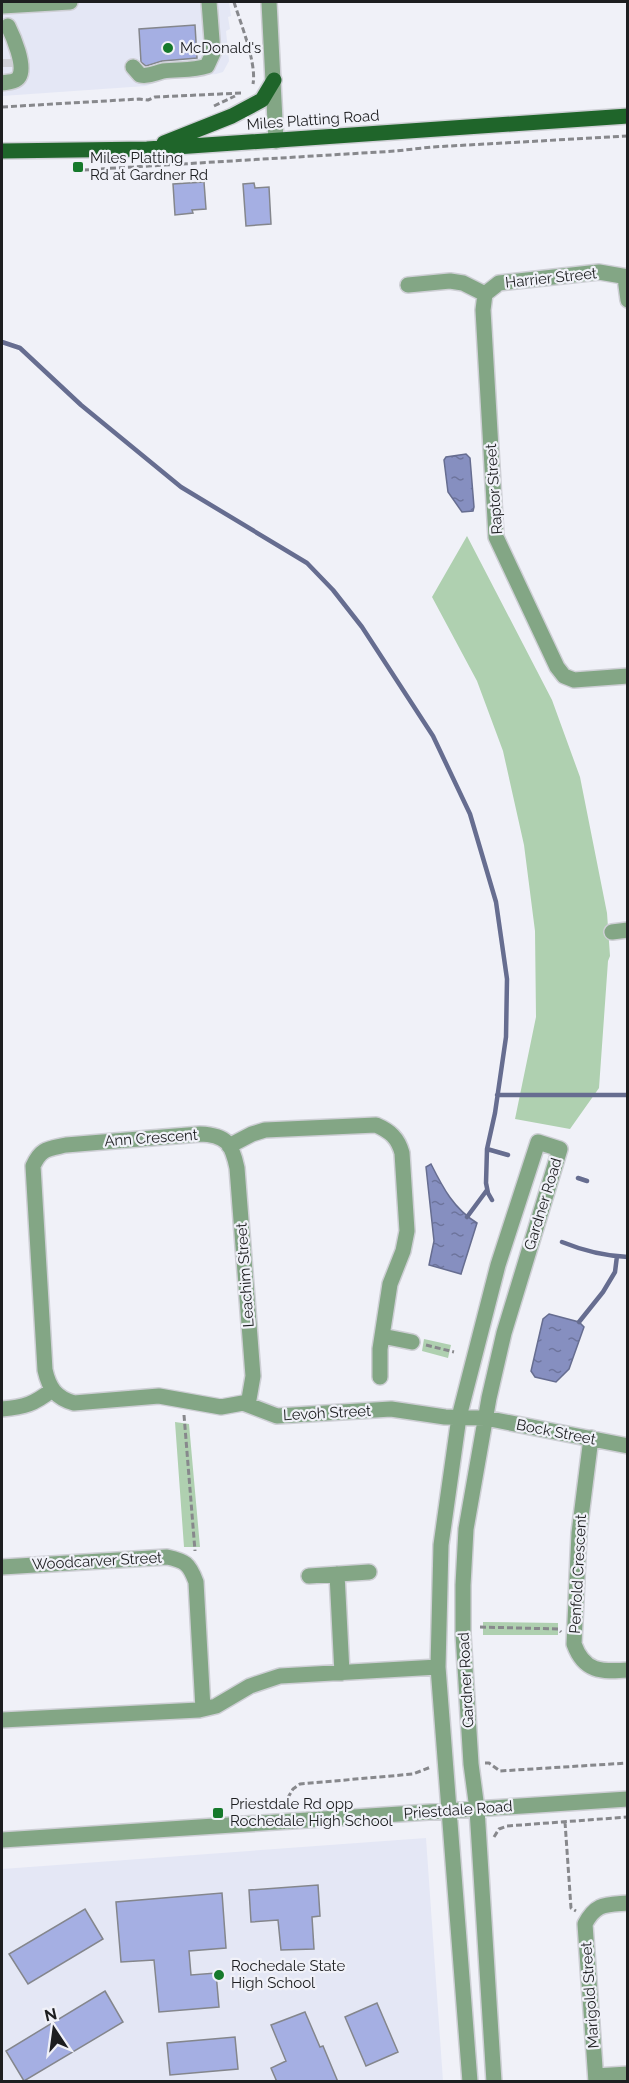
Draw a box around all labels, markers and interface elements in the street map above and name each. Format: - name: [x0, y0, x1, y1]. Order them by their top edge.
- place label: McDonald's: [180, 39, 261, 57]
- marker: McDonald's: [161, 41, 175, 55]
- street label: Miles Platting Road: [246, 106, 380, 134]
- place label: Miles Platting Rd at Gardner Rd: [90, 149, 208, 184]
- marker: Miles Platting Rd at Gardner Rd: [71, 160, 85, 174]
- street label: Harrier Street: [504, 264, 598, 292]
- street label: Raptor Street: [482, 443, 506, 535]
- street label: Ann Crescent: [104, 1126, 198, 1150]
- street label: Gardner Road: [520, 1156, 566, 1252]
- street label: Leachim Street: [232, 1222, 258, 1328]
- street label: Levoh Street: [283, 1402, 371, 1424]
- street label: Bock Street: [515, 1415, 597, 1449]
- street label: Penfold Crescent: [566, 1514, 590, 1634]
- street label: Woodcarver Street: [31, 1549, 163, 1573]
- street label: Gardner Road: [455, 1632, 477, 1728]
- place label: Priestdale Rd opp Rochedale High School: [230, 1795, 394, 1830]
- street label: Priestdale Road: [403, 1797, 513, 1823]
- marker: Priestdale Rd opp Rochedale High School: [211, 1806, 225, 1820]
- street label: Marigold Street: [577, 1941, 603, 2049]
- place label: Rochedale State High School: [231, 1957, 345, 1992]
- marker: Rochedale State High School: [212, 1968, 226, 1982]
- north arrow: [24, 1999, 84, 2059]
- text: N: [43, 2004, 59, 2026]

